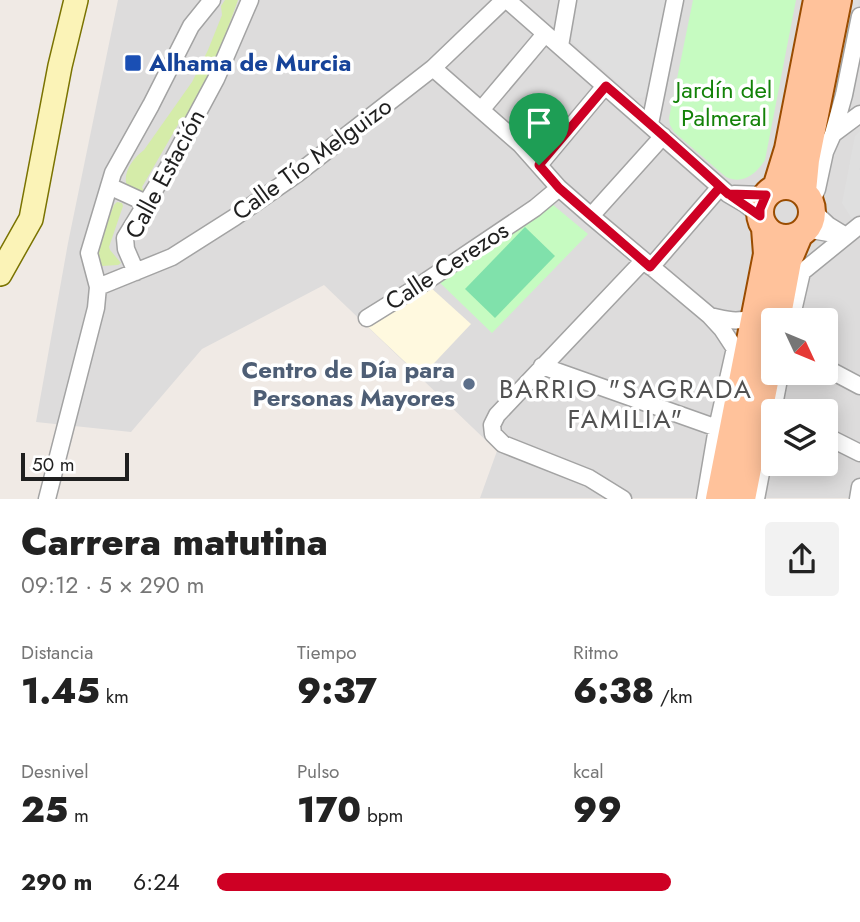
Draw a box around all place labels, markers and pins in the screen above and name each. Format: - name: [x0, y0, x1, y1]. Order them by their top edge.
- place label: Alhama de Murcia: [148, 45, 351, 80]
- marker: Alhama de Murcia: [123, 53, 143, 73]
- pin: [509, 93, 569, 165]
- place label: Centro de Día para Personas Mayores: [241, 352, 455, 415]
- marker: Centro de Día para Personas Mayores: [461, 376, 477, 392]

